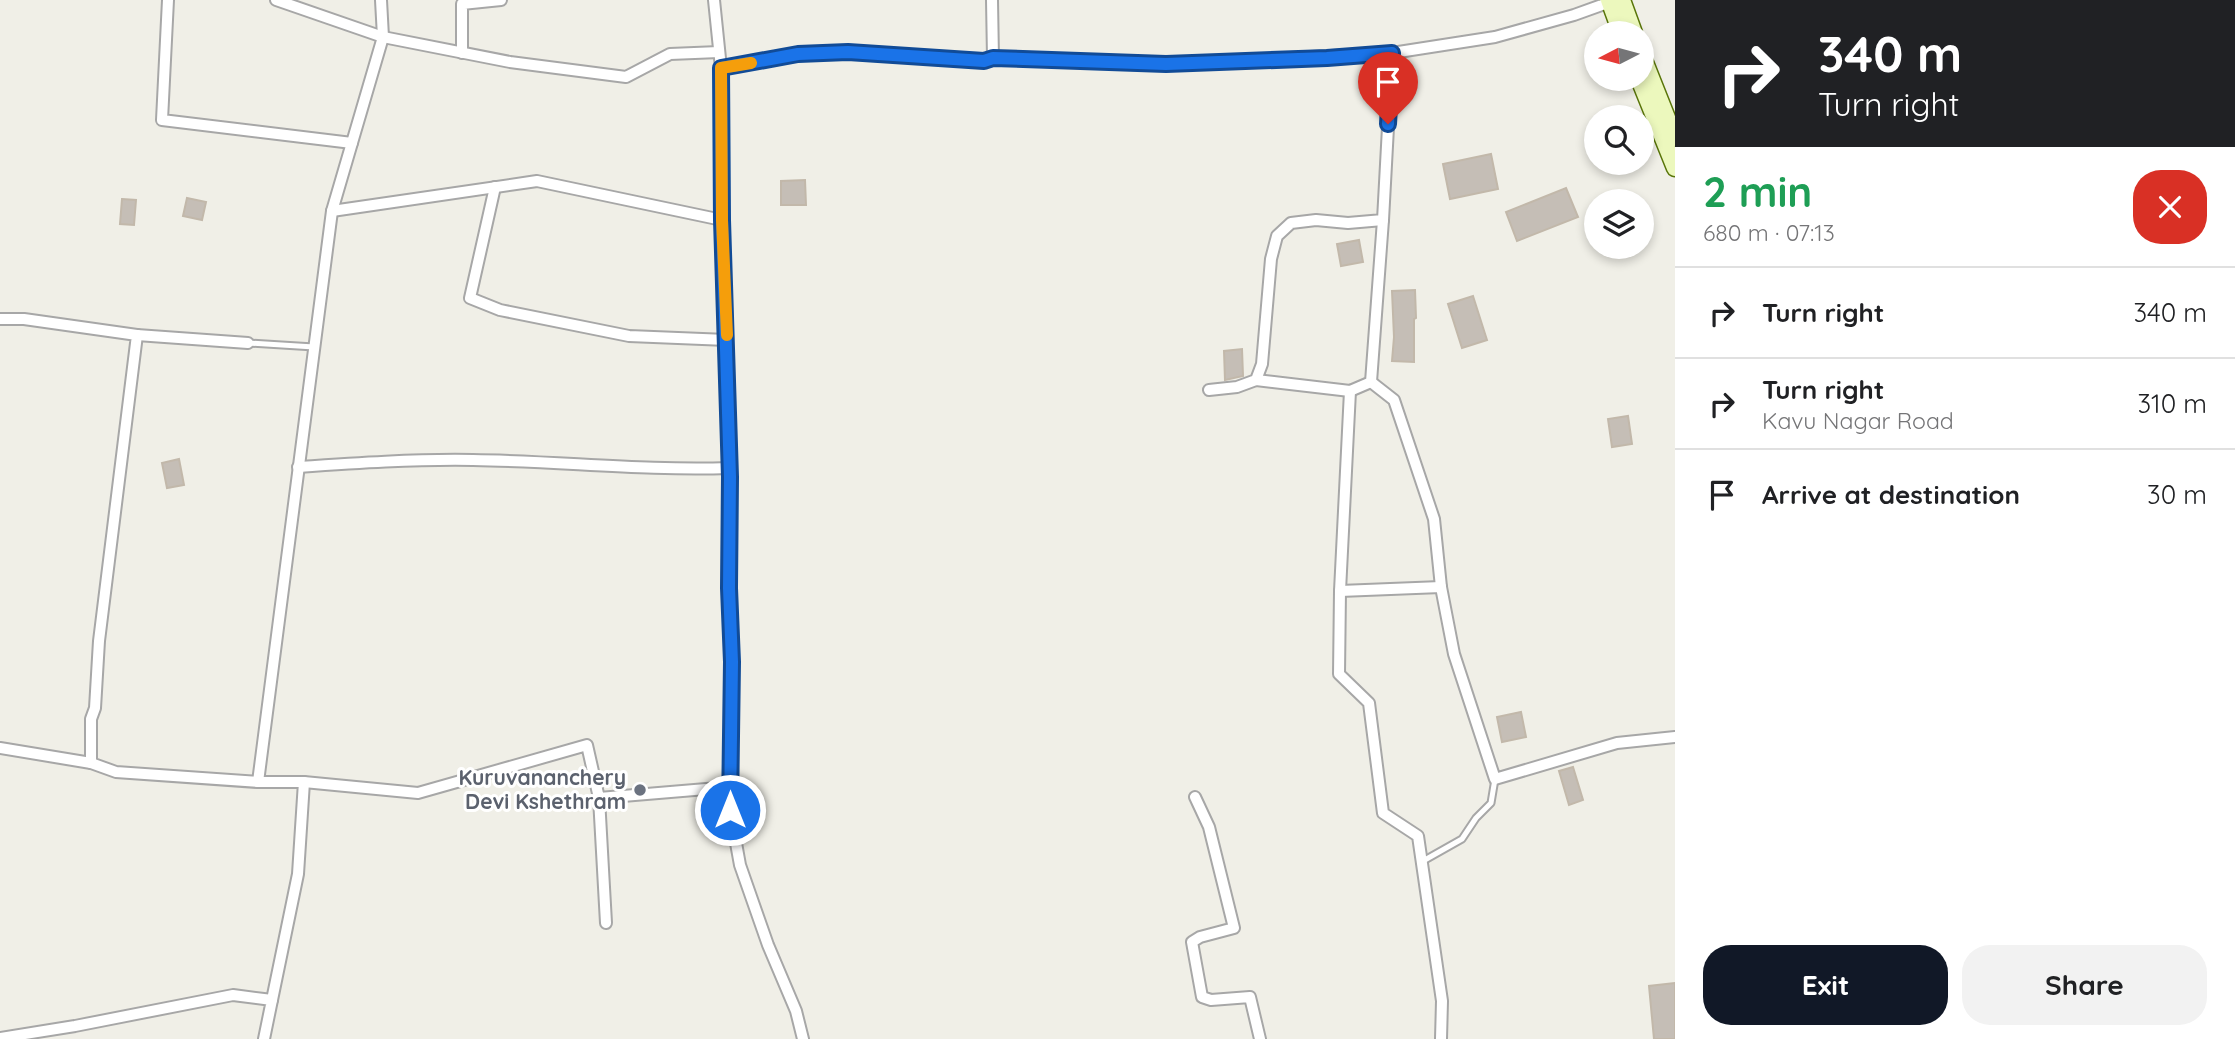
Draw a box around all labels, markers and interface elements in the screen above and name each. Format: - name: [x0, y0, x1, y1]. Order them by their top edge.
- north arrow: [1584, 21, 1654, 91]
- map controls: [1584, 21, 1654, 259]
- text: 340 m: [1818, 23, 1962, 84]
- icon: right: [1703, 28, 1794, 119]
- pin: [1358, 52, 1418, 124]
- icon: arrive: [1369, 63, 1407, 101]
- text: Turn right: [1818, 84, 1959, 124]
- button: search: [1584, 105, 1654, 175]
- text: 2 min: [1703, 165, 1812, 218]
- button: close: [2133, 170, 2207, 244]
- button: layers: [1584, 189, 1654, 259]
- text: 680 m · 07:13: [1703, 218, 1835, 247]
- icon: right: [1703, 294, 1741, 332]
- text: Turn right: [1762, 296, 1884, 329]
- text: 340 m: [2133, 296, 2207, 329]
- text: Turn right: [1762, 373, 1884, 406]
- icon: right: [1703, 385, 1741, 423]
- text: 310 m: [2137, 387, 2207, 420]
- text: Kavu Nagar Road: [1762, 406, 1954, 435]
- icon: arrive: [1703, 476, 1741, 514]
- text: Arrive at destination: [1762, 478, 2020, 511]
- text: 30 m: [2147, 478, 2207, 511]
- place label: Kuruvananchery Devi Kshethram: [459, 764, 626, 814]
- position arrow: [693, 773, 767, 847]
- marker: Kuruvananchery Devi Kshethram: [632, 782, 648, 798]
- button: Exit: [1703, 945, 1948, 1025]
- button: Share: [1962, 945, 2207, 1025]

